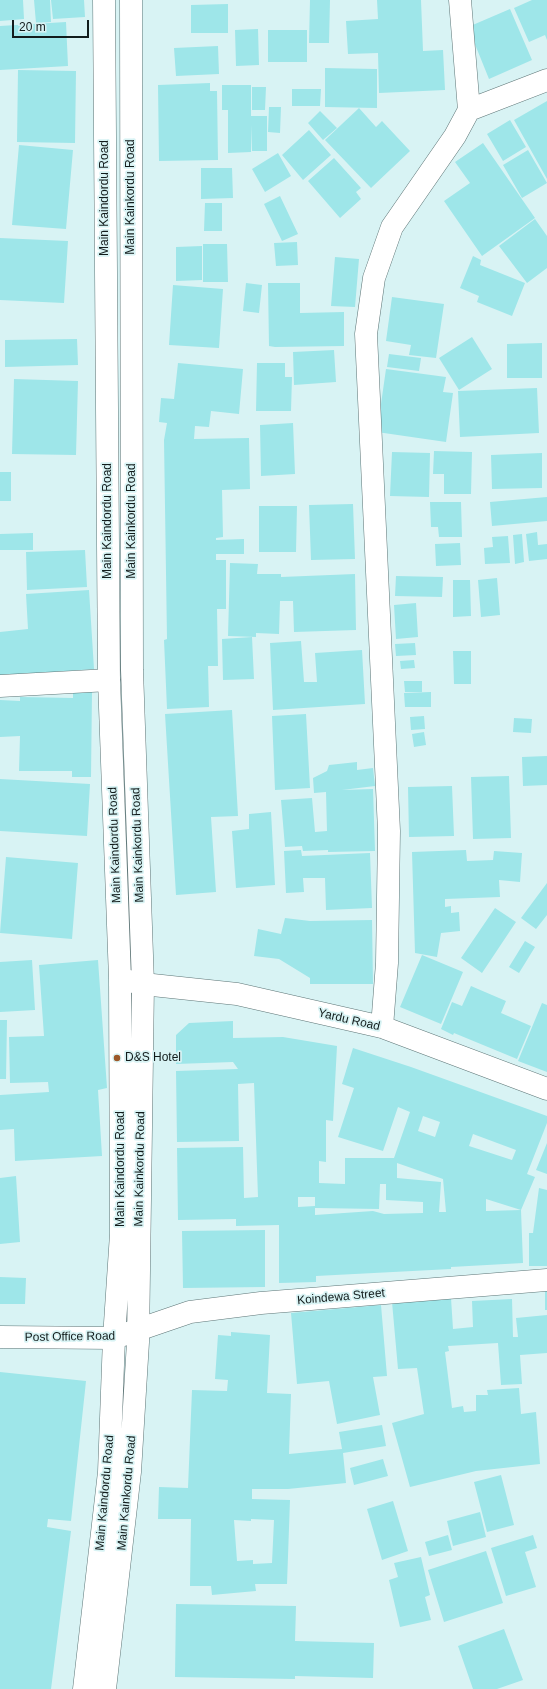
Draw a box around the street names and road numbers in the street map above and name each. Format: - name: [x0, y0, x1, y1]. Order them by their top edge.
- street label: Main Kainkordu Road: [124, 139, 138, 255]
- street label: Main Kaindordu Road: [98, 140, 112, 256]
- street label: Main Kaindordu Road: [101, 463, 115, 579]
- street label: Main Kainkordu Road: [125, 463, 139, 579]
- street label: Main Kaindordu Road: [106, 787, 124, 903]
- street label: Main Kainkordu Road: [129, 787, 147, 903]
- street label: Yardu Road: [317, 1006, 381, 1034]
- street label: Main Kaindordu Road: [114, 1111, 128, 1227]
- street label: Main Kainkordu Road: [132, 1111, 148, 1227]
- street label: Koindewa Street: [297, 1286, 385, 1308]
- street label: Post Office Road: [25, 1329, 115, 1345]
- street label: Main Kaindordu Road: [93, 1435, 117, 1551]
- street label: Main Kainkordu Road: [115, 1435, 139, 1551]

